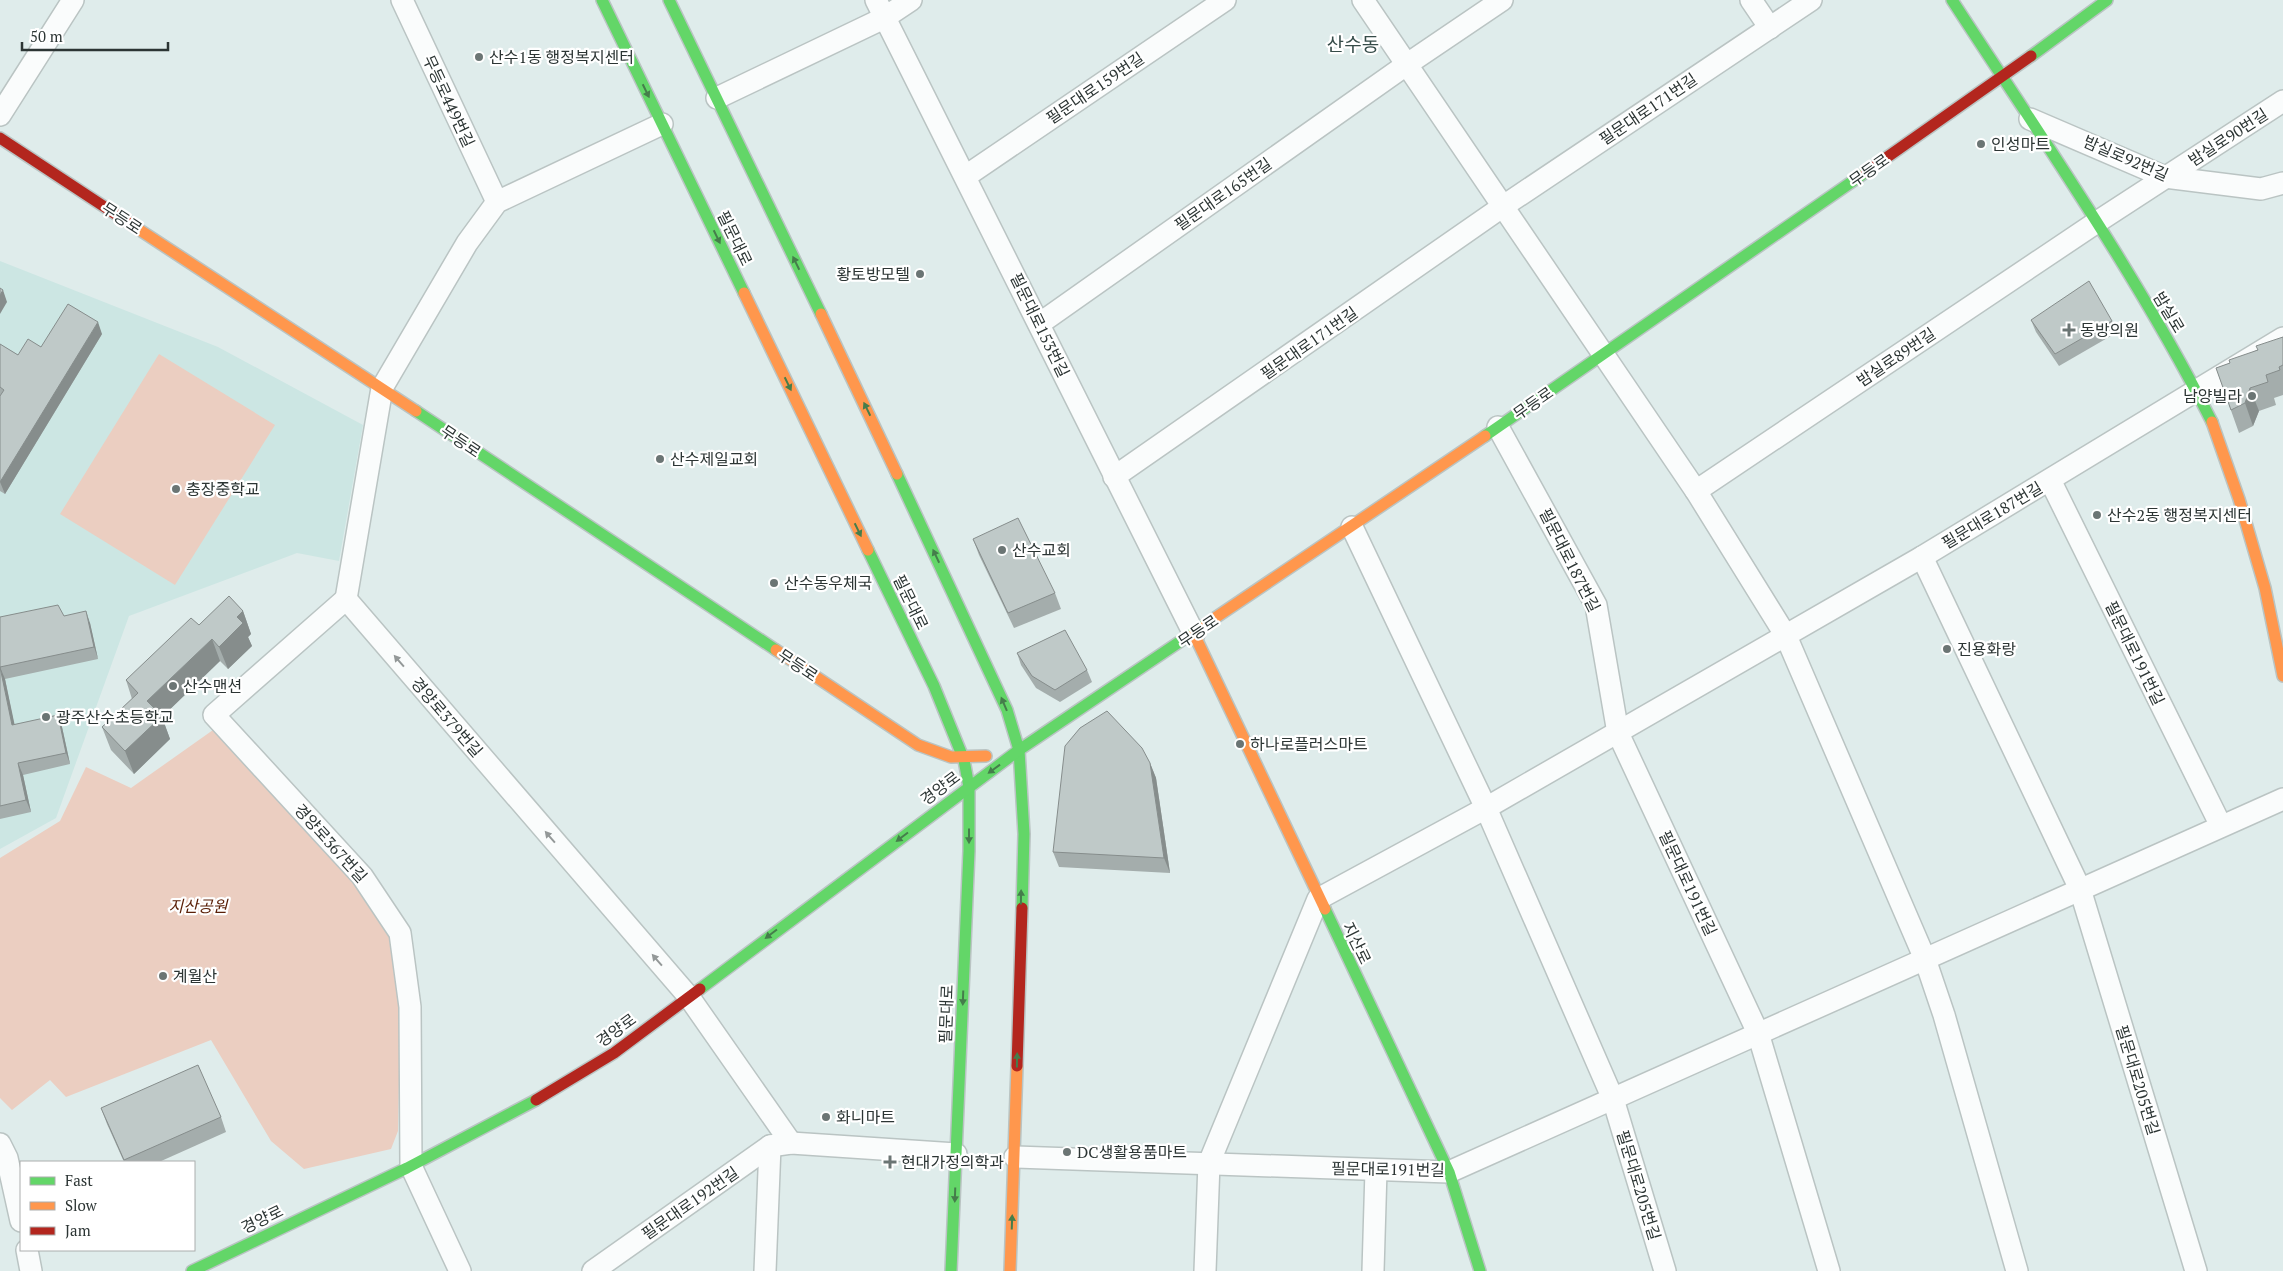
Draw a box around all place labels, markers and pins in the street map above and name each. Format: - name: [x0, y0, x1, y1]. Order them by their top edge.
- place label: 산수1동 행정복지센터: [489, 46, 634, 68]
- marker: 산수1동 행정복지센터: [473, 51, 485, 63]
- place label: 인성마트: [1991, 133, 2050, 155]
- marker: 인성마트: [1975, 138, 1987, 150]
- place label: 황토방모텔: [836, 263, 910, 285]
- marker: 황토방모텔: [914, 268, 926, 280]
- place label: 동방의원: [2080, 319, 2139, 341]
- marker: 동방의원: [2062, 323, 2076, 337]
- place label: 남양빌라: [2183, 385, 2242, 407]
- marker: 남양빌라: [2246, 390, 2258, 402]
- place label: 산수제일교회: [670, 448, 758, 470]
- marker: 산수제일교회: [654, 453, 666, 465]
- place label: 충장중학교: [186, 478, 260, 500]
- marker: 충장중학교: [170, 483, 182, 495]
- place label: 산수2동 행정복지센터: [2107, 504, 2252, 526]
- marker: 산수2동 행정복지센터: [2091, 509, 2103, 521]
- place label: 산수교회: [1012, 539, 1071, 561]
- marker: 산수교회: [996, 544, 1008, 556]
- place label: 산수동우체국: [784, 572, 872, 594]
- marker: 산수동우체국: [768, 577, 780, 589]
- place label: 진용화랑: [1957, 638, 2016, 660]
- marker: 진용화랑: [1941, 643, 1953, 655]
- place label: 산수맨션: [183, 675, 242, 697]
- marker: 산수맨션: [167, 680, 179, 692]
- place label: 광주산수초등학교: [56, 706, 174, 728]
- marker: 광주산수초등학교: [40, 711, 52, 723]
- place label: 하나로플러스마트: [1250, 733, 1368, 755]
- marker: 하나로플러스마트: [1234, 738, 1246, 750]
- place label: 계월산: [173, 965, 217, 987]
- marker: 계월산: [157, 970, 169, 982]
- place label: 화니마트: [836, 1106, 895, 1128]
- marker: 화니마트: [820, 1111, 832, 1123]
- place label: DC생활용품마트: [1077, 1141, 1187, 1163]
- marker: DC생활용품마트: [1061, 1146, 1073, 1158]
- place label: 현대가정의학과: [901, 1151, 1004, 1173]
- marker: 현대가정의학과: [883, 1155, 897, 1169]

